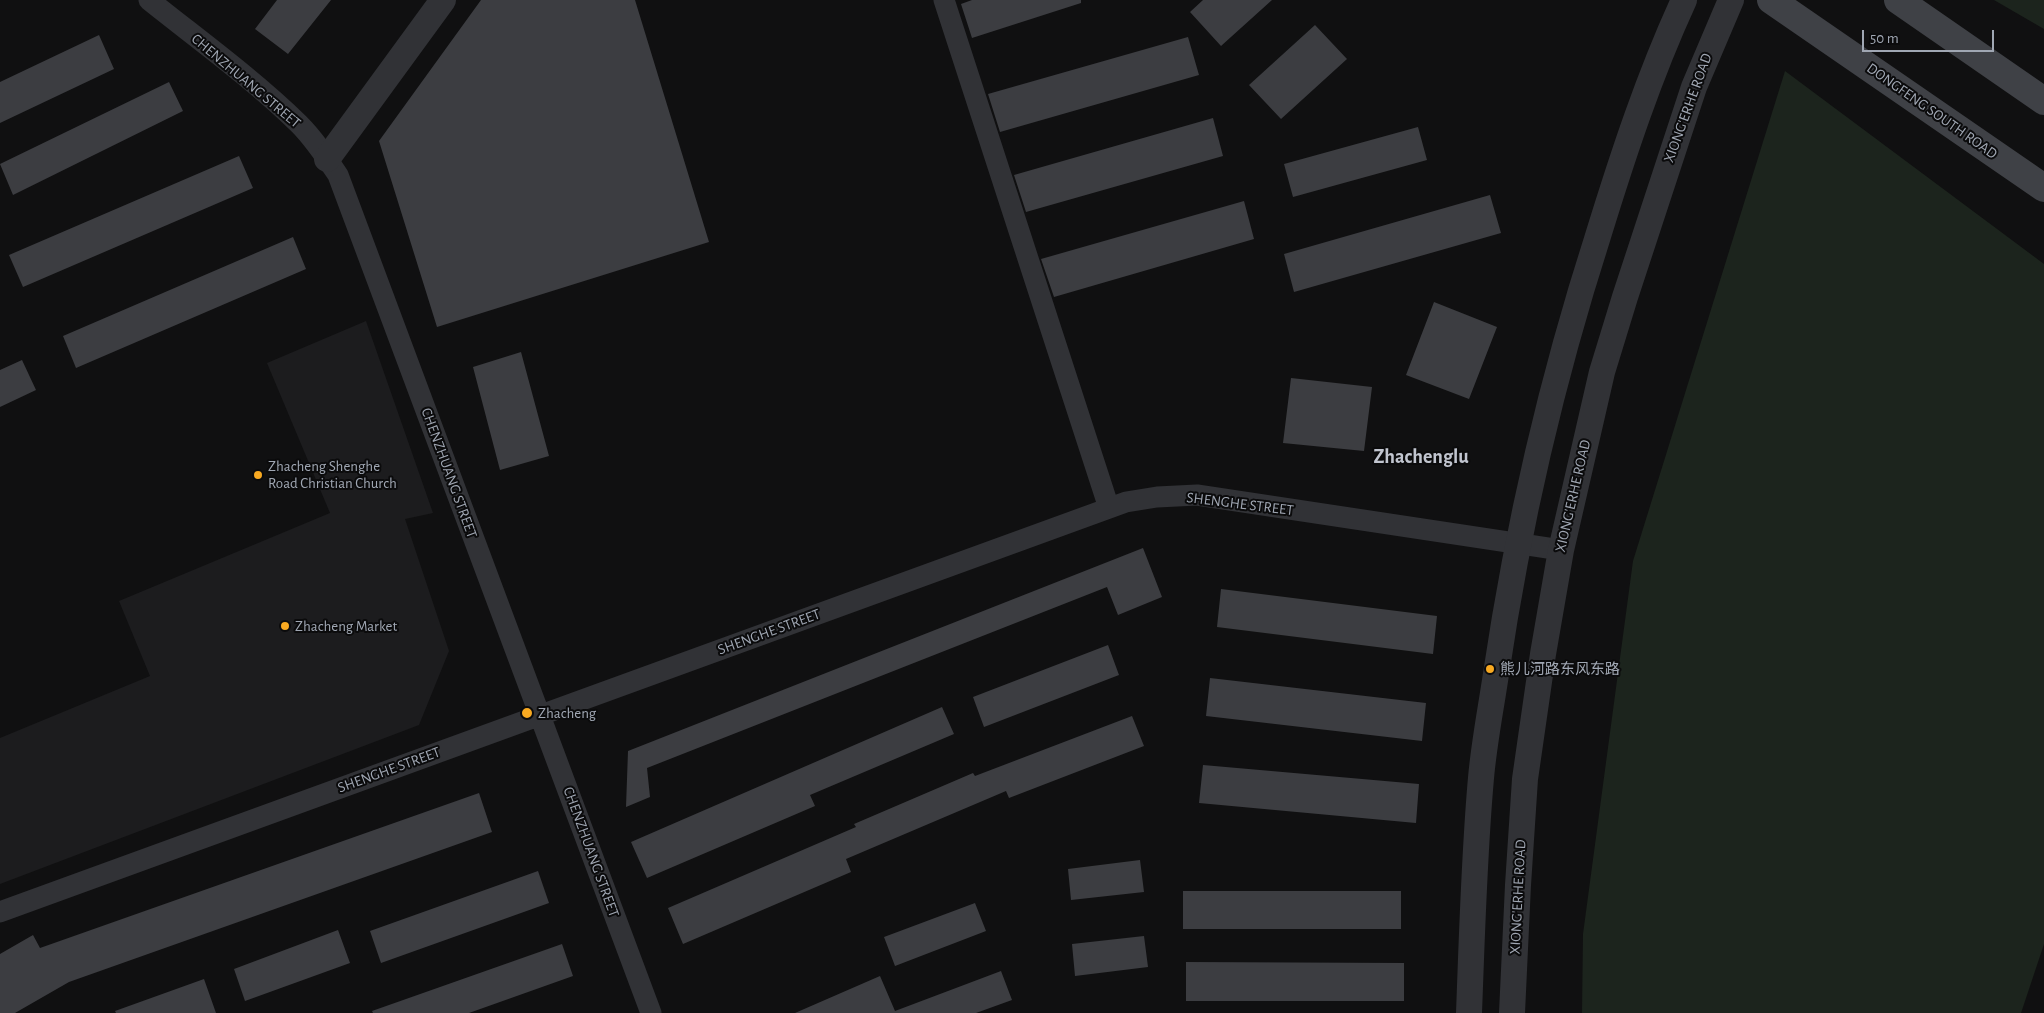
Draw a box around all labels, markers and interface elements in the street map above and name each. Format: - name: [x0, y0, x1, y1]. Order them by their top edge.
- scale bar: [1864, 20, 1996, 52]
- street label: CHENZHUANG STREET: [188, 30, 304, 132]
- text: 50 m: [1870, 31, 1899, 46]
- street label: XIONG'ERHE ROAD: [1660, 51, 1716, 165]
- street label: DONGFENG SOUTH ROAD: [1863, 59, 2001, 163]
- street label: CHENZHUANG STREET: [417, 405, 481, 541]
- street label: XIONG'ERHE ROAD: [1551, 438, 1595, 554]
- district label: Zhachenglu: [1373, 445, 1469, 469]
- place label: Zhacheng Shenghe Road Christian Church: [268, 457, 397, 492]
- marker: Zhacheng Shenghe Road Christian Church: [252, 469, 264, 481]
- street label: SHENGHE STREET: [1185, 488, 1295, 520]
- street label: SHENGHE STREET: [715, 605, 823, 659]
- place label: Zhacheng Market: [295, 617, 397, 635]
- marker: Zhacheng Market: [279, 620, 291, 632]
- place label: 熊儿河路东风东路: [1500, 660, 1620, 678]
- marker: 熊儿河路东风东路: [1484, 663, 1496, 675]
- place label: Zhacheng: [538, 704, 596, 722]
- marker: Zhacheng: [520, 706, 534, 720]
- street label: SHENGHE STREET: [335, 743, 443, 797]
- street label: CHENZHUANG STREET: [559, 784, 623, 920]
- street label: XIONG'ERHE ROAD: [1506, 839, 1530, 955]

